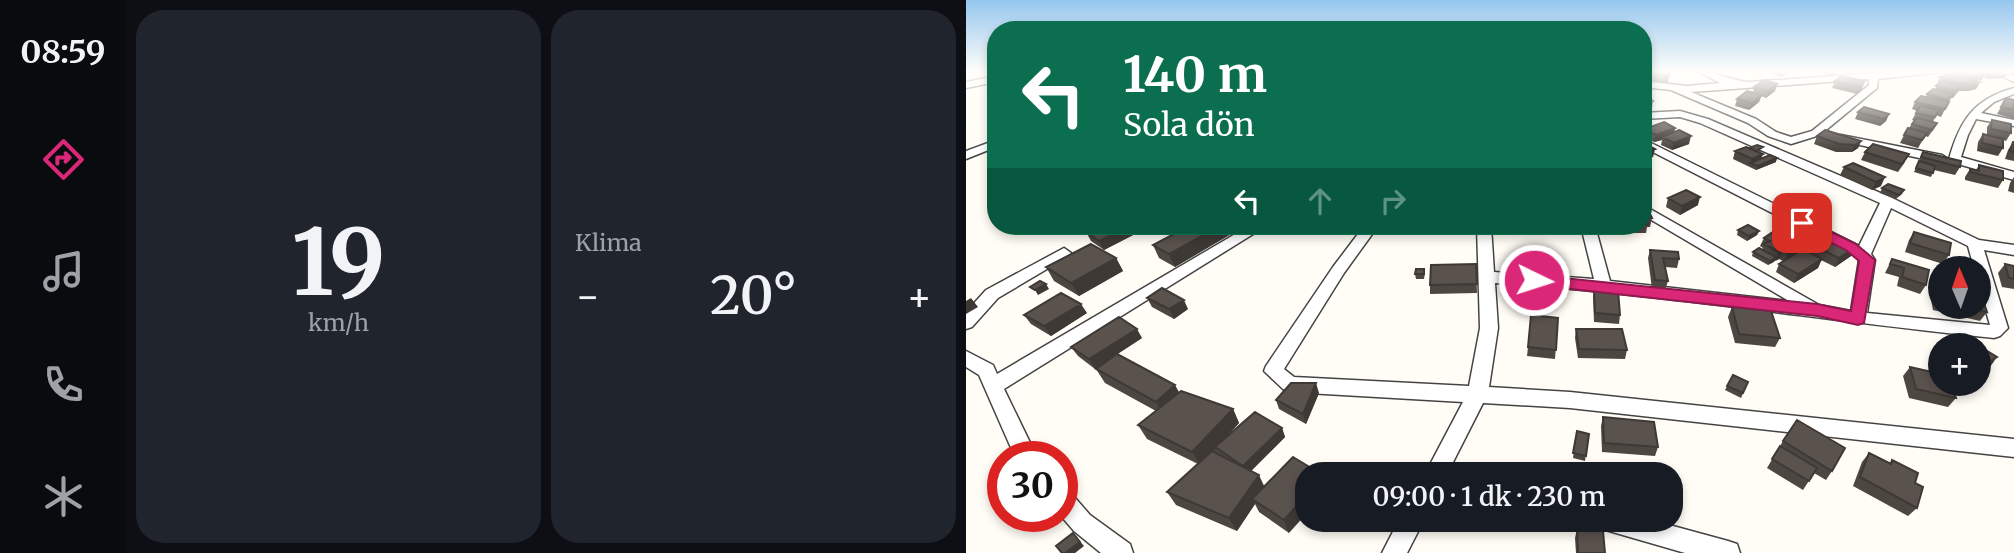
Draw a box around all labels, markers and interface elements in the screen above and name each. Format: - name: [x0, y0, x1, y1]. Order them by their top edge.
- text: 08:59: [20, 32, 106, 72]
- text: 140 m: [1123, 44, 1267, 105]
- icon: left: [1008, 49, 1099, 140]
- text: Sola dön: [1123, 105, 1255, 145]
- icon: directions: [39, 135, 88, 184]
- icon: left: [1228, 182, 1266, 220]
- icon: ahead: [1301, 182, 1339, 220]
- icon: right: [1374, 182, 1412, 220]
- pin: [1772, 193, 1832, 253]
- icon: arrive: [1783, 204, 1821, 242]
- text: 19: [291, 205, 386, 320]
- text: Klima: [575, 228, 642, 257]
- position arrow: [1497, 243, 1571, 317]
- icon: music: [39, 247, 88, 296]
- north arrow: [1928, 256, 1992, 318]
- map controls: [1928, 256, 1991, 396]
- text: 20°: [710, 263, 797, 328]
- text: −: [575, 273, 600, 320]
- text: +: [907, 273, 932, 320]
- text: km/h: [308, 308, 369, 337]
- button: +: [1928, 333, 1991, 396]
- icon: phone: [39, 360, 88, 409]
- speed limit sign: 30: [987, 441, 1078, 532]
- icon: climate: [39, 472, 88, 521]
- text: 09:00 · 1 dk · 230 m: [1373, 480, 1605, 513]

